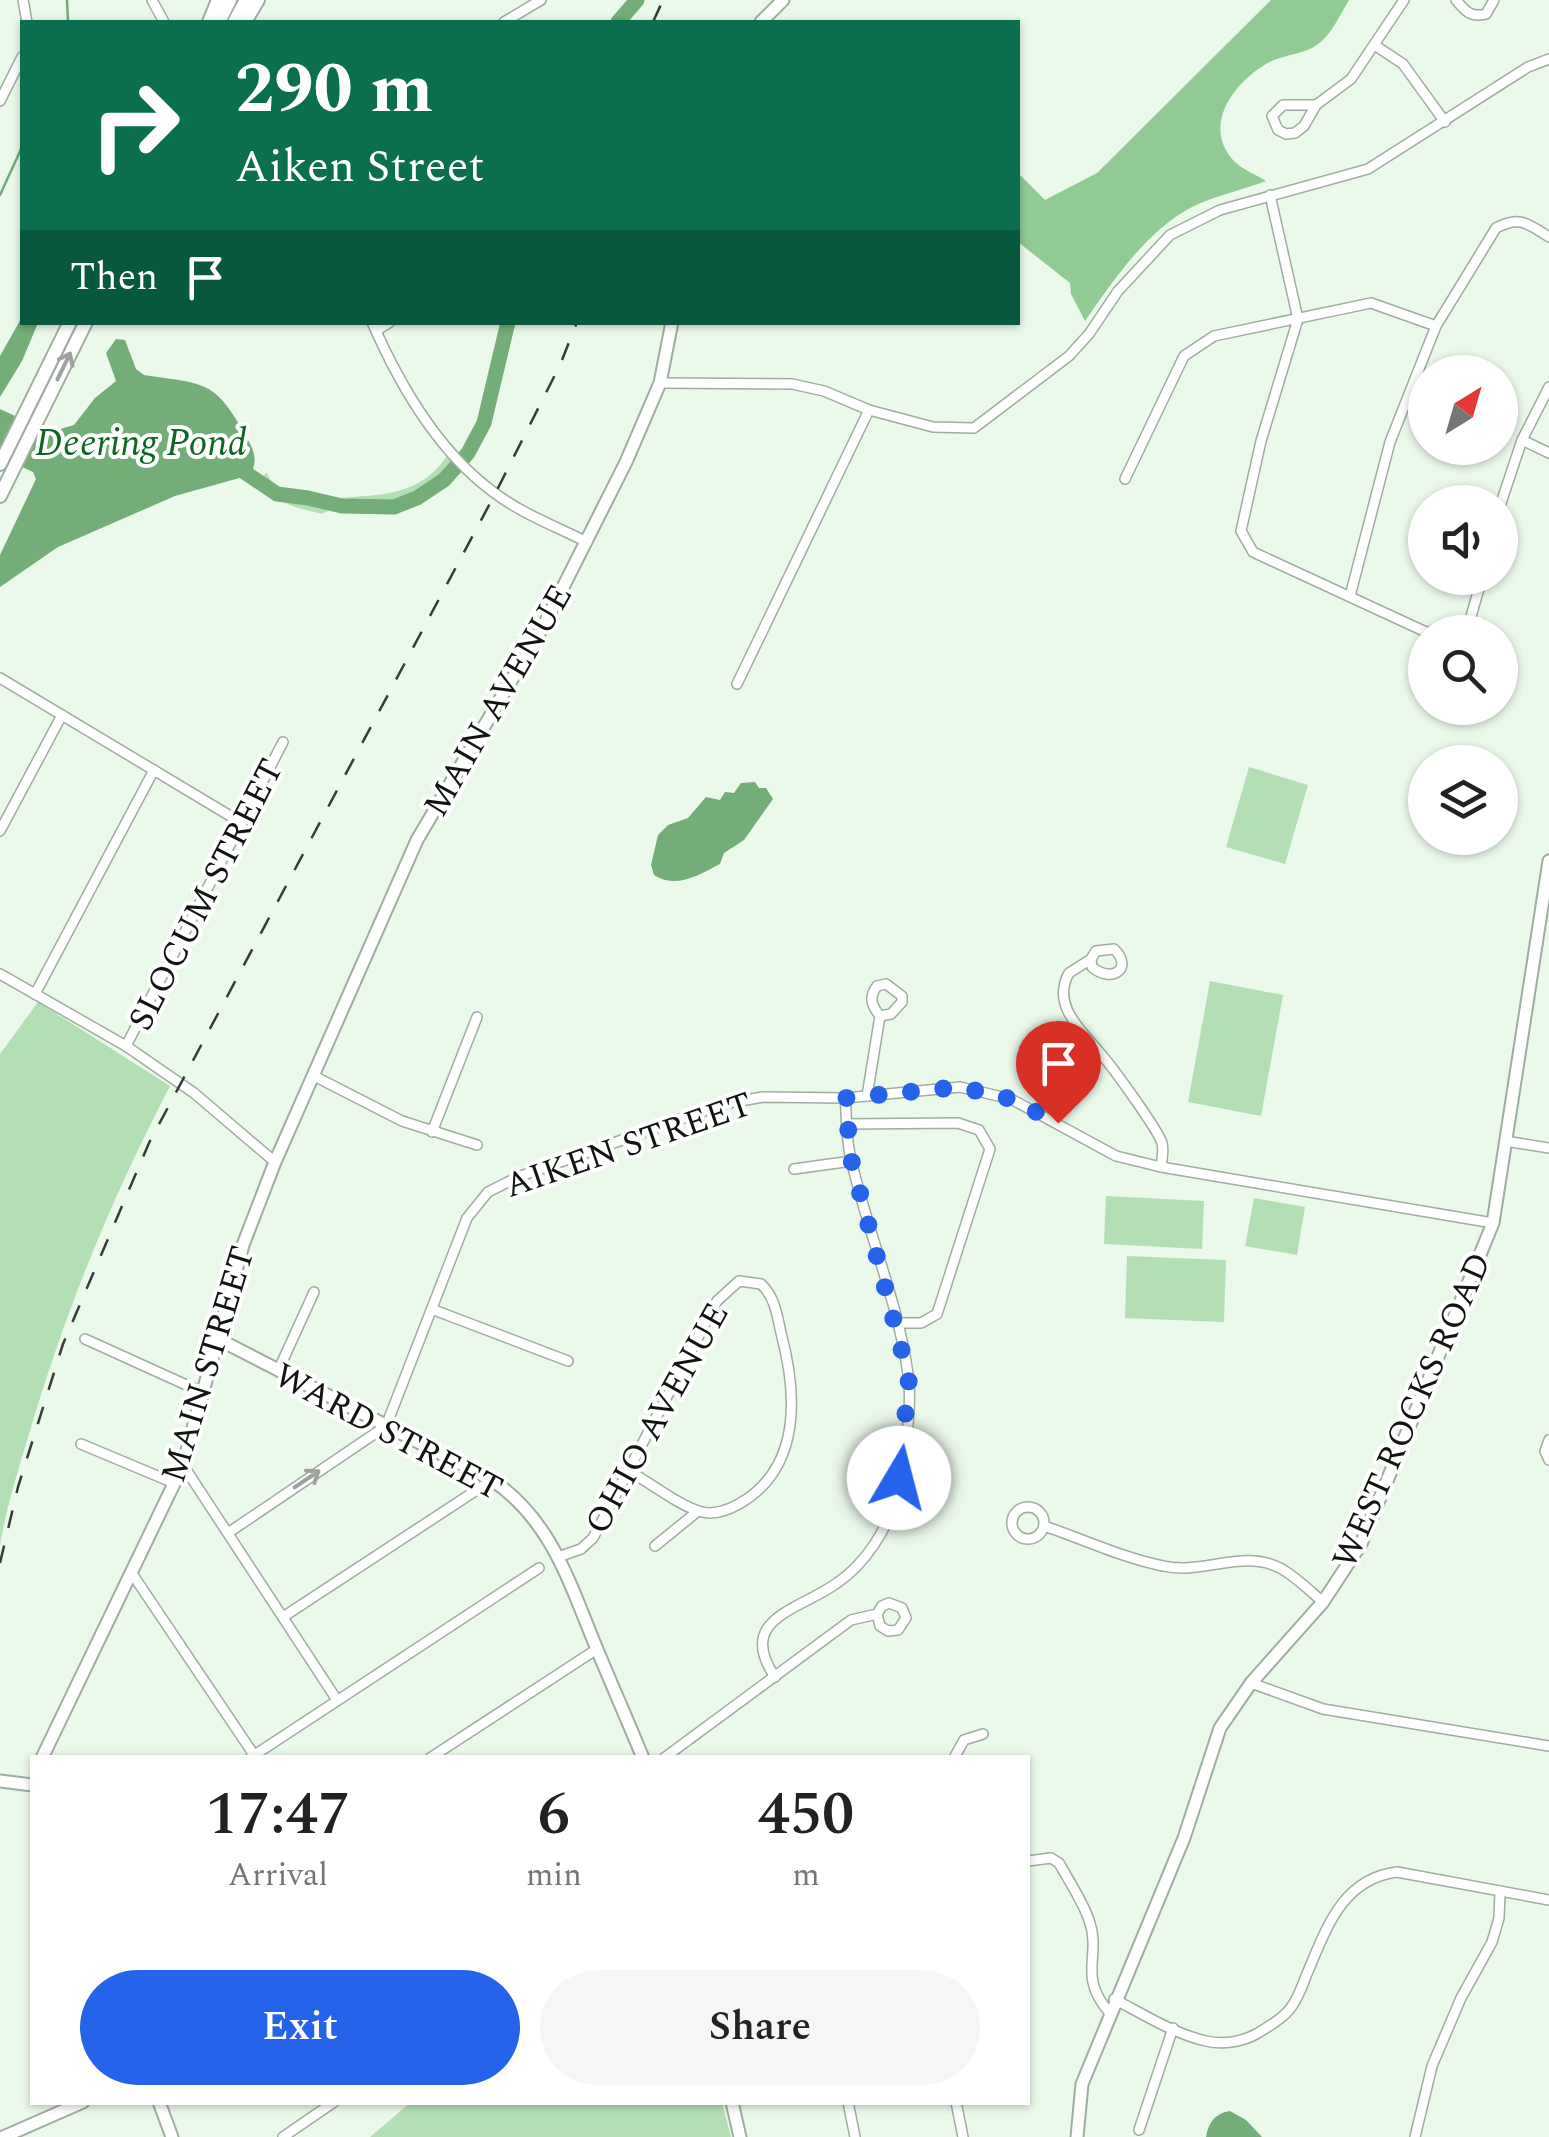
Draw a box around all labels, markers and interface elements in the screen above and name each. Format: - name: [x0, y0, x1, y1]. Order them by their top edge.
- text: 290 m: [235, 37, 433, 143]
- icon: right: [70, 60, 200, 190]
- text: Aiken Street: [235, 133, 484, 202]
- text: Then: [70, 249, 158, 307]
- icon: arrive: [178, 250, 233, 305]
- one-way arrow: [55, 352, 74, 382]
- north arrow: [1408, 355, 1518, 465]
- map controls: [1408, 355, 1518, 855]
- water label: Deering Pond: [35, 415, 247, 473]
- button: sound: [1408, 485, 1518, 595]
- street label: MAIN AVENUE: [410, 575, 586, 827]
- button: search: [1408, 615, 1518, 725]
- button: layers: [1408, 745, 1518, 855]
- street label: SLOCUM STREET: [115, 749, 298, 1040]
- pin: [1016, 1021, 1101, 1124]
- icon: arrive: [1031, 1036, 1086, 1091]
- street label: AIKEN STREET: [497, 1078, 760, 1213]
- street label: MAIN STREET: [147, 1240, 270, 1489]
- street label: WEST ROCKS ROAD: [1319, 1244, 1506, 1577]
- street label: OHIO AVENUE: [572, 1293, 743, 1544]
- street label: WARD STREET: [264, 1350, 512, 1515]
- position arrow: [847, 1426, 951, 1530]
- one-way arrow: [293, 1469, 321, 1490]
- text: 17:47: [206, 1769, 350, 1861]
- text: 6: [538, 1769, 570, 1861]
- text: 450: [758, 1769, 854, 1861]
- text: Arrival: [228, 1851, 328, 1900]
- text: min: [526, 1851, 582, 1900]
- text: m: [792, 1851, 820, 1900]
- button: Exit: [80, 1970, 520, 2085]
- button: Share: [540, 1970, 980, 2085]

